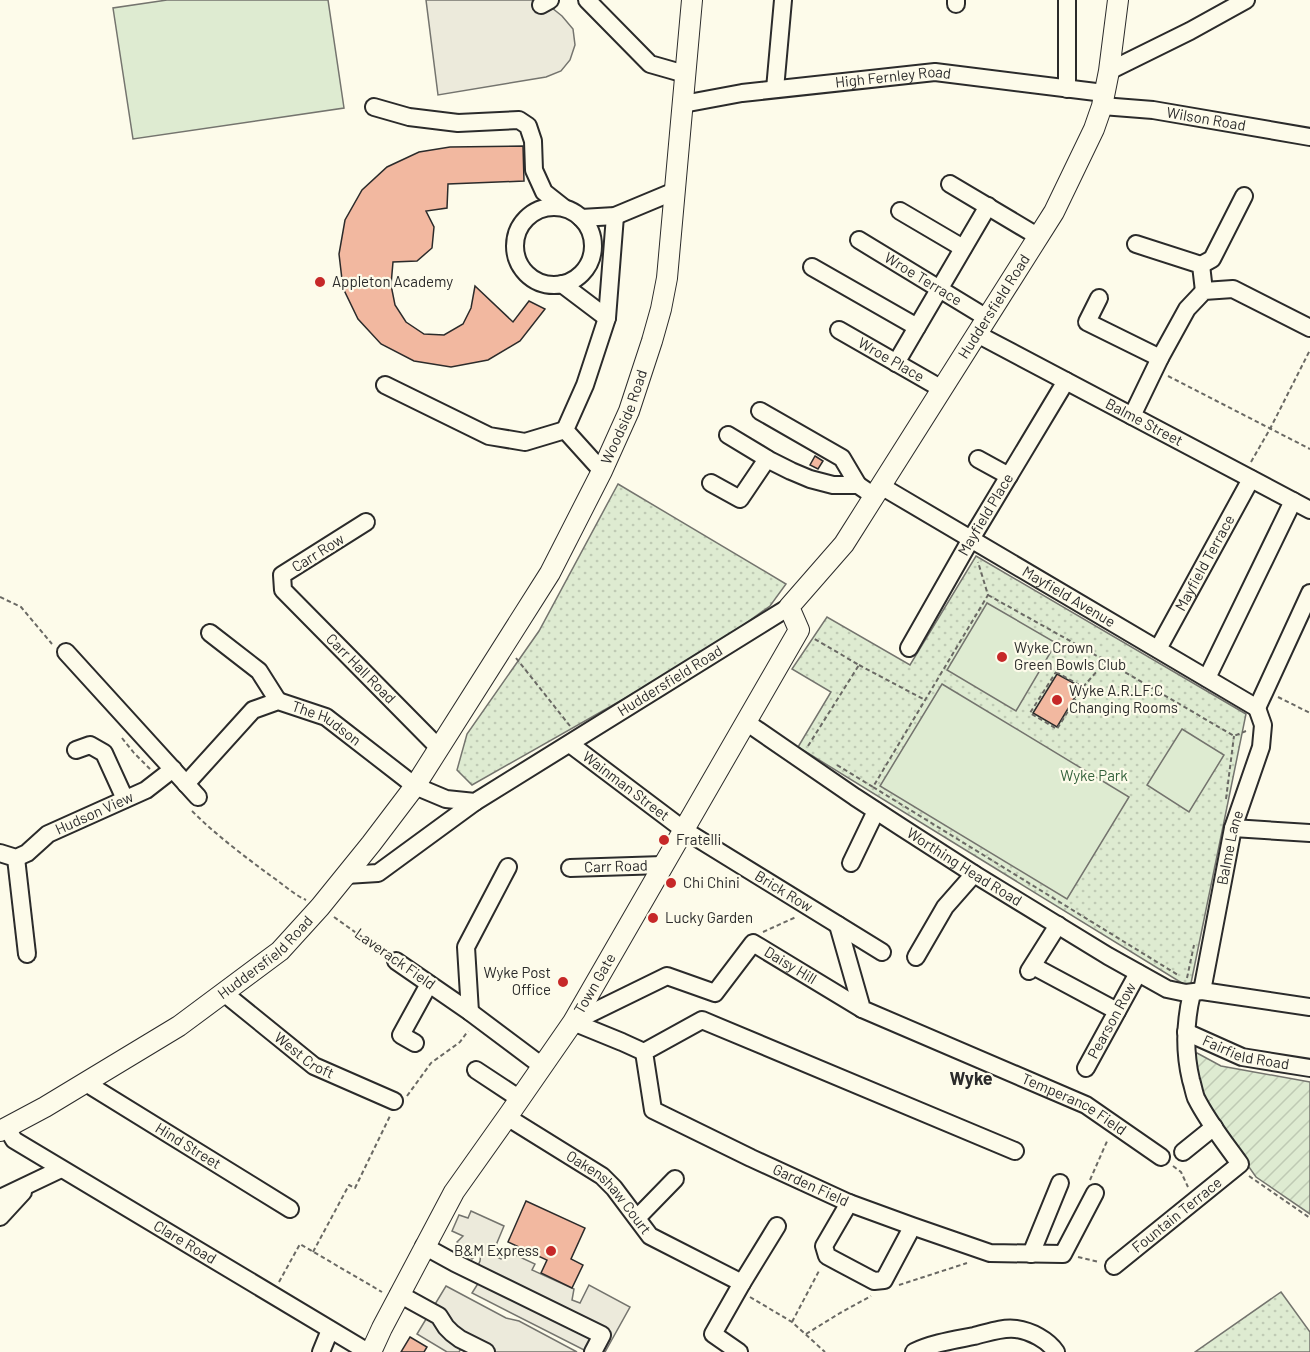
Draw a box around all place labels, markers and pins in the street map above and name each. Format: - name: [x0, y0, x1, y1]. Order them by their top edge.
- place label: Appleton Academy: [332, 272, 453, 290]
- marker: Appleton Academy: [313, 275, 327, 289]
- place label: Wyke Crown Green Bowls Club: [1014, 638, 1126, 673]
- marker: Wyke Crown Green Bowls Club: [995, 650, 1009, 664]
- place label: Wyke A.R.LF.C Changing Rooms: [1069, 681, 1178, 716]
- marker: Wyke A.R.LF.C Changing Rooms: [1050, 693, 1064, 707]
- place label: Fratelli: [676, 830, 721, 848]
- marker: Fratelli: [657, 833, 671, 847]
- place label: Chi Chini: [683, 873, 740, 891]
- marker: Chi Chini: [664, 876, 678, 890]
- place label: Lucky Garden: [665, 908, 753, 926]
- marker: Lucky Garden: [646, 911, 660, 925]
- place label: Wyke Post Office: [483, 963, 551, 998]
- marker: Wyke Post Office: [556, 975, 570, 989]
- place label: B&M Express: [454, 1241, 539, 1259]
- marker: B&M Express: [544, 1244, 558, 1258]

